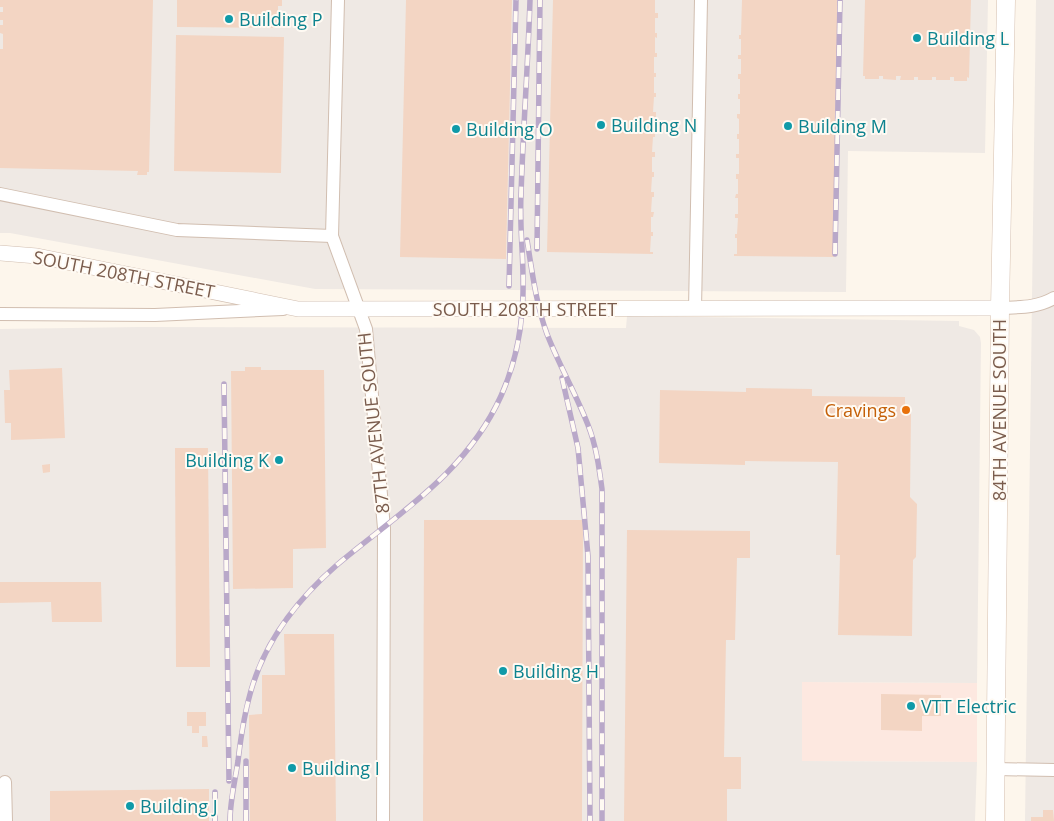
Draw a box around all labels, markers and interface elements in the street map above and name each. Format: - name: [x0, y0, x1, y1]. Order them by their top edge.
- place label: Building P: [239, 7, 323, 31]
- marker: Building P: [223, 13, 235, 25]
- place label: Building L: [927, 26, 1009, 50]
- marker: Building L: [911, 32, 923, 44]
- place label: Building N: [611, 113, 697, 137]
- place label: Building M: [798, 114, 887, 138]
- place label: Building O: [466, 117, 553, 141]
- marker: Building N: [595, 119, 607, 131]
- marker: Building M: [782, 120, 794, 132]
- marker: Building O: [450, 123, 462, 135]
- street label: SOUTH 208TH STREET: [31, 245, 217, 303]
- street label: SOUTH 208TH STREET: [433, 297, 617, 321]
- street label: 84TH AVENUE SOUTH: [987, 319, 1011, 501]
- street label: 87TH AVENUE SOUTH: [352, 331, 394, 515]
- place label: Cravings: [824, 398, 896, 422]
- marker: Cravings: [900, 404, 912, 416]
- place label: Building K: [185, 448, 270, 472]
- marker: Building K: [273, 454, 285, 466]
- place label: Building H: [513, 659, 599, 683]
- marker: Building H: [497, 665, 509, 677]
- place label: VTT Electric: [921, 694, 1017, 718]
- marker: VTT Electric: [905, 700, 917, 712]
- place label: Building I: [302, 756, 380, 780]
- marker: Building I: [286, 762, 298, 774]
- place label: Building J: [140, 794, 218, 818]
- marker: Building J: [124, 800, 136, 812]

